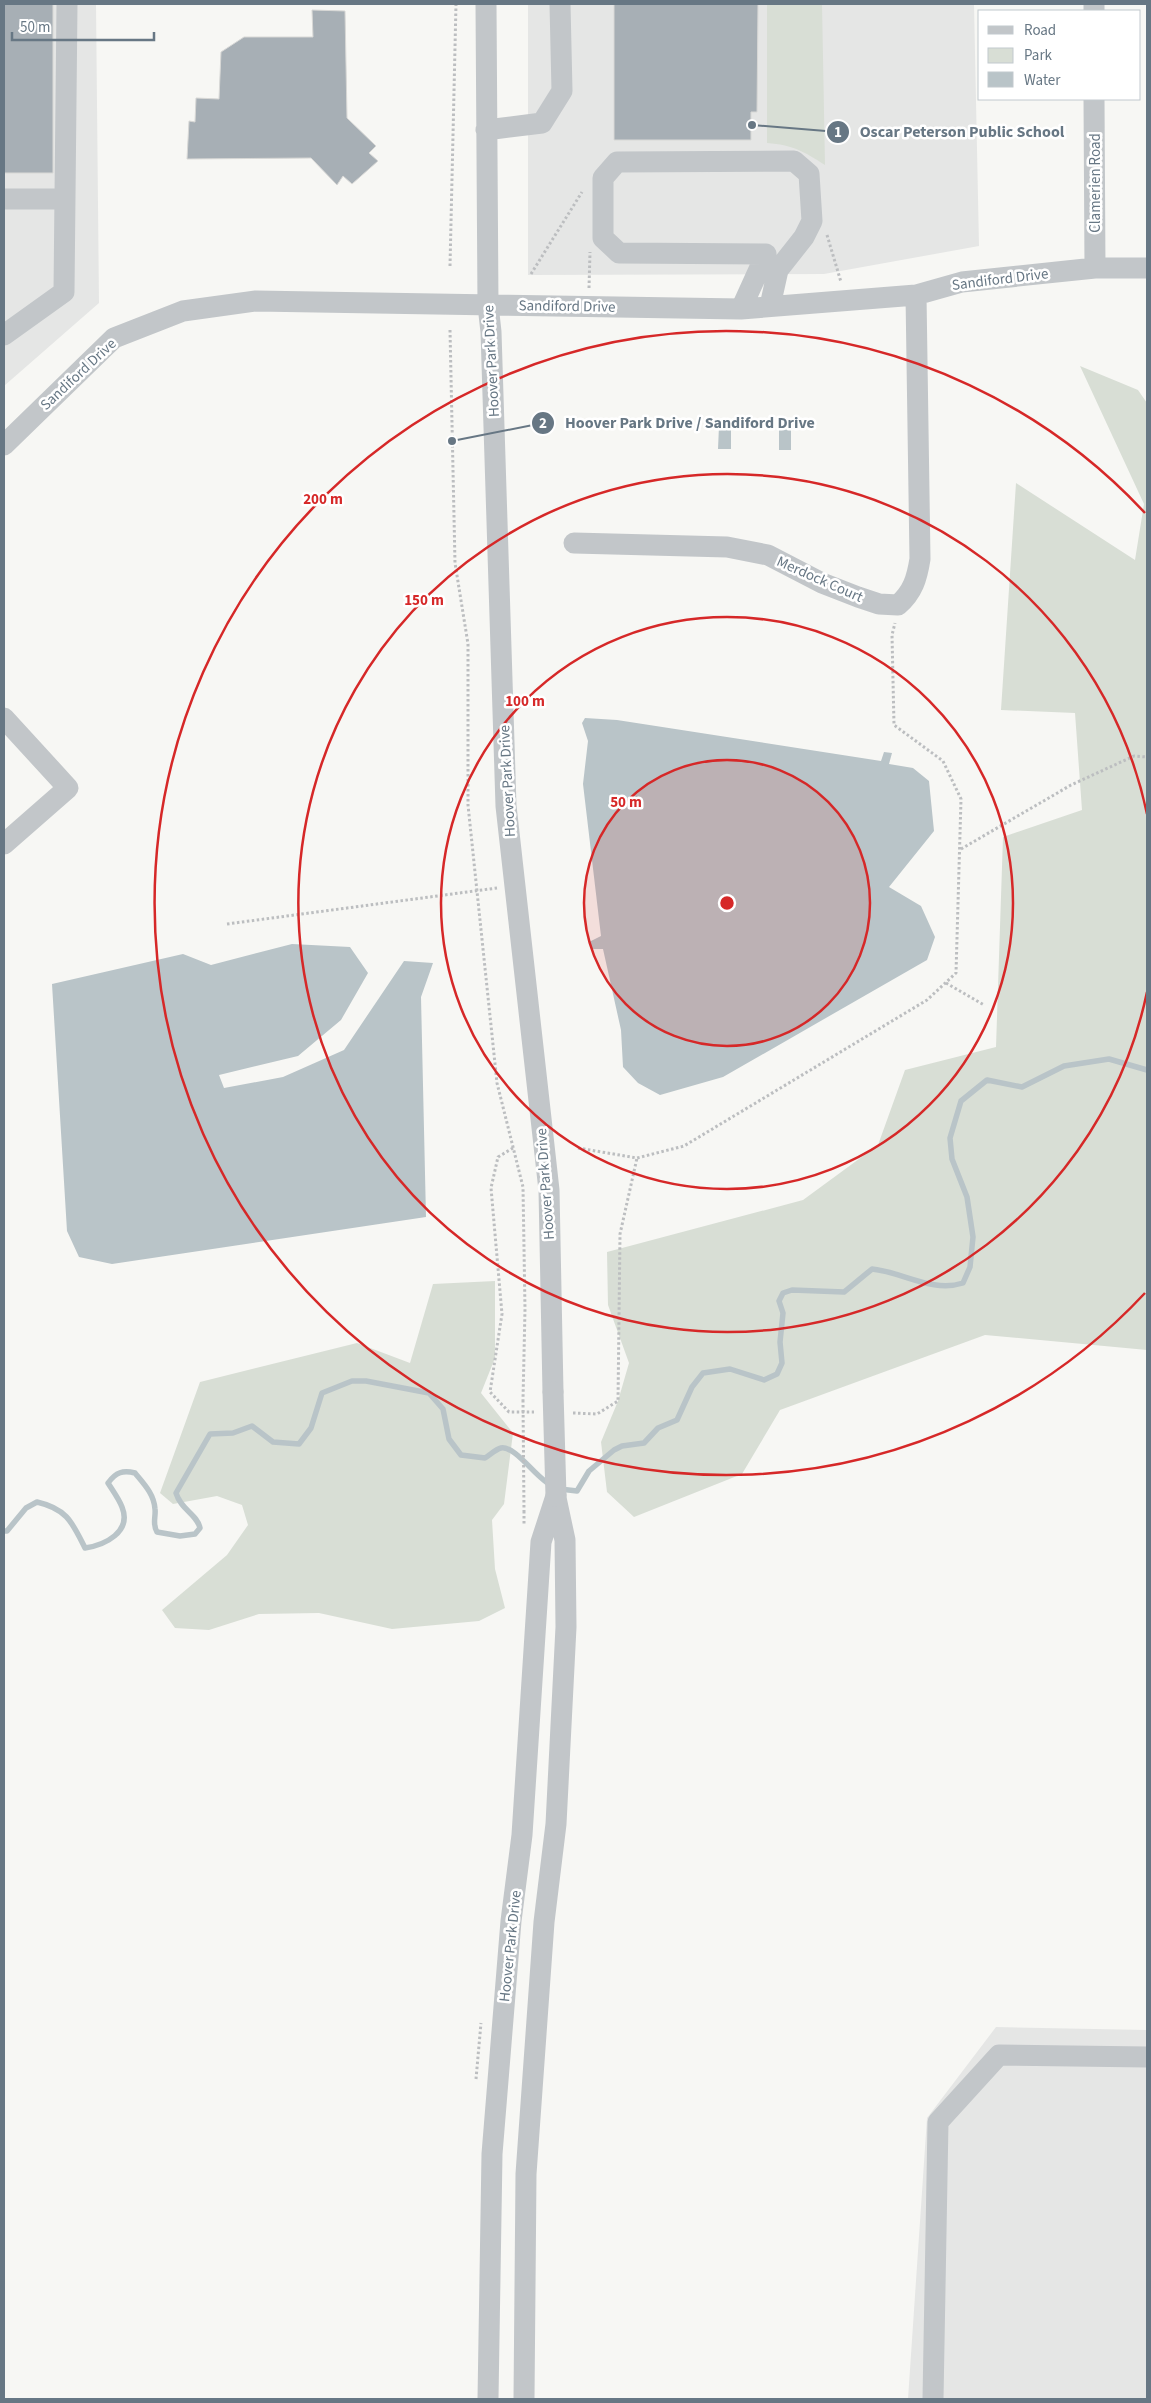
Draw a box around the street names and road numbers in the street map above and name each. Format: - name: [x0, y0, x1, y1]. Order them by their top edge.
- street label: Clamerien Road: [1085, 133, 1106, 233]
- street label: Sandiford Drive: [951, 263, 1050, 296]
- street label: Sandiford Drive: [518, 295, 616, 318]
- street label: Hoover Park Drive: [478, 304, 505, 418]
- street label: Sandiford Drive: [36, 334, 121, 415]
- street label: Merdock Court: [773, 551, 866, 608]
- street label: Hoover Park Drive: [494, 724, 521, 838]
- street label: Hoover Park Drive: [531, 1127, 560, 1241]
- street label: Hoover Park Drive: [494, 1889, 527, 2003]

